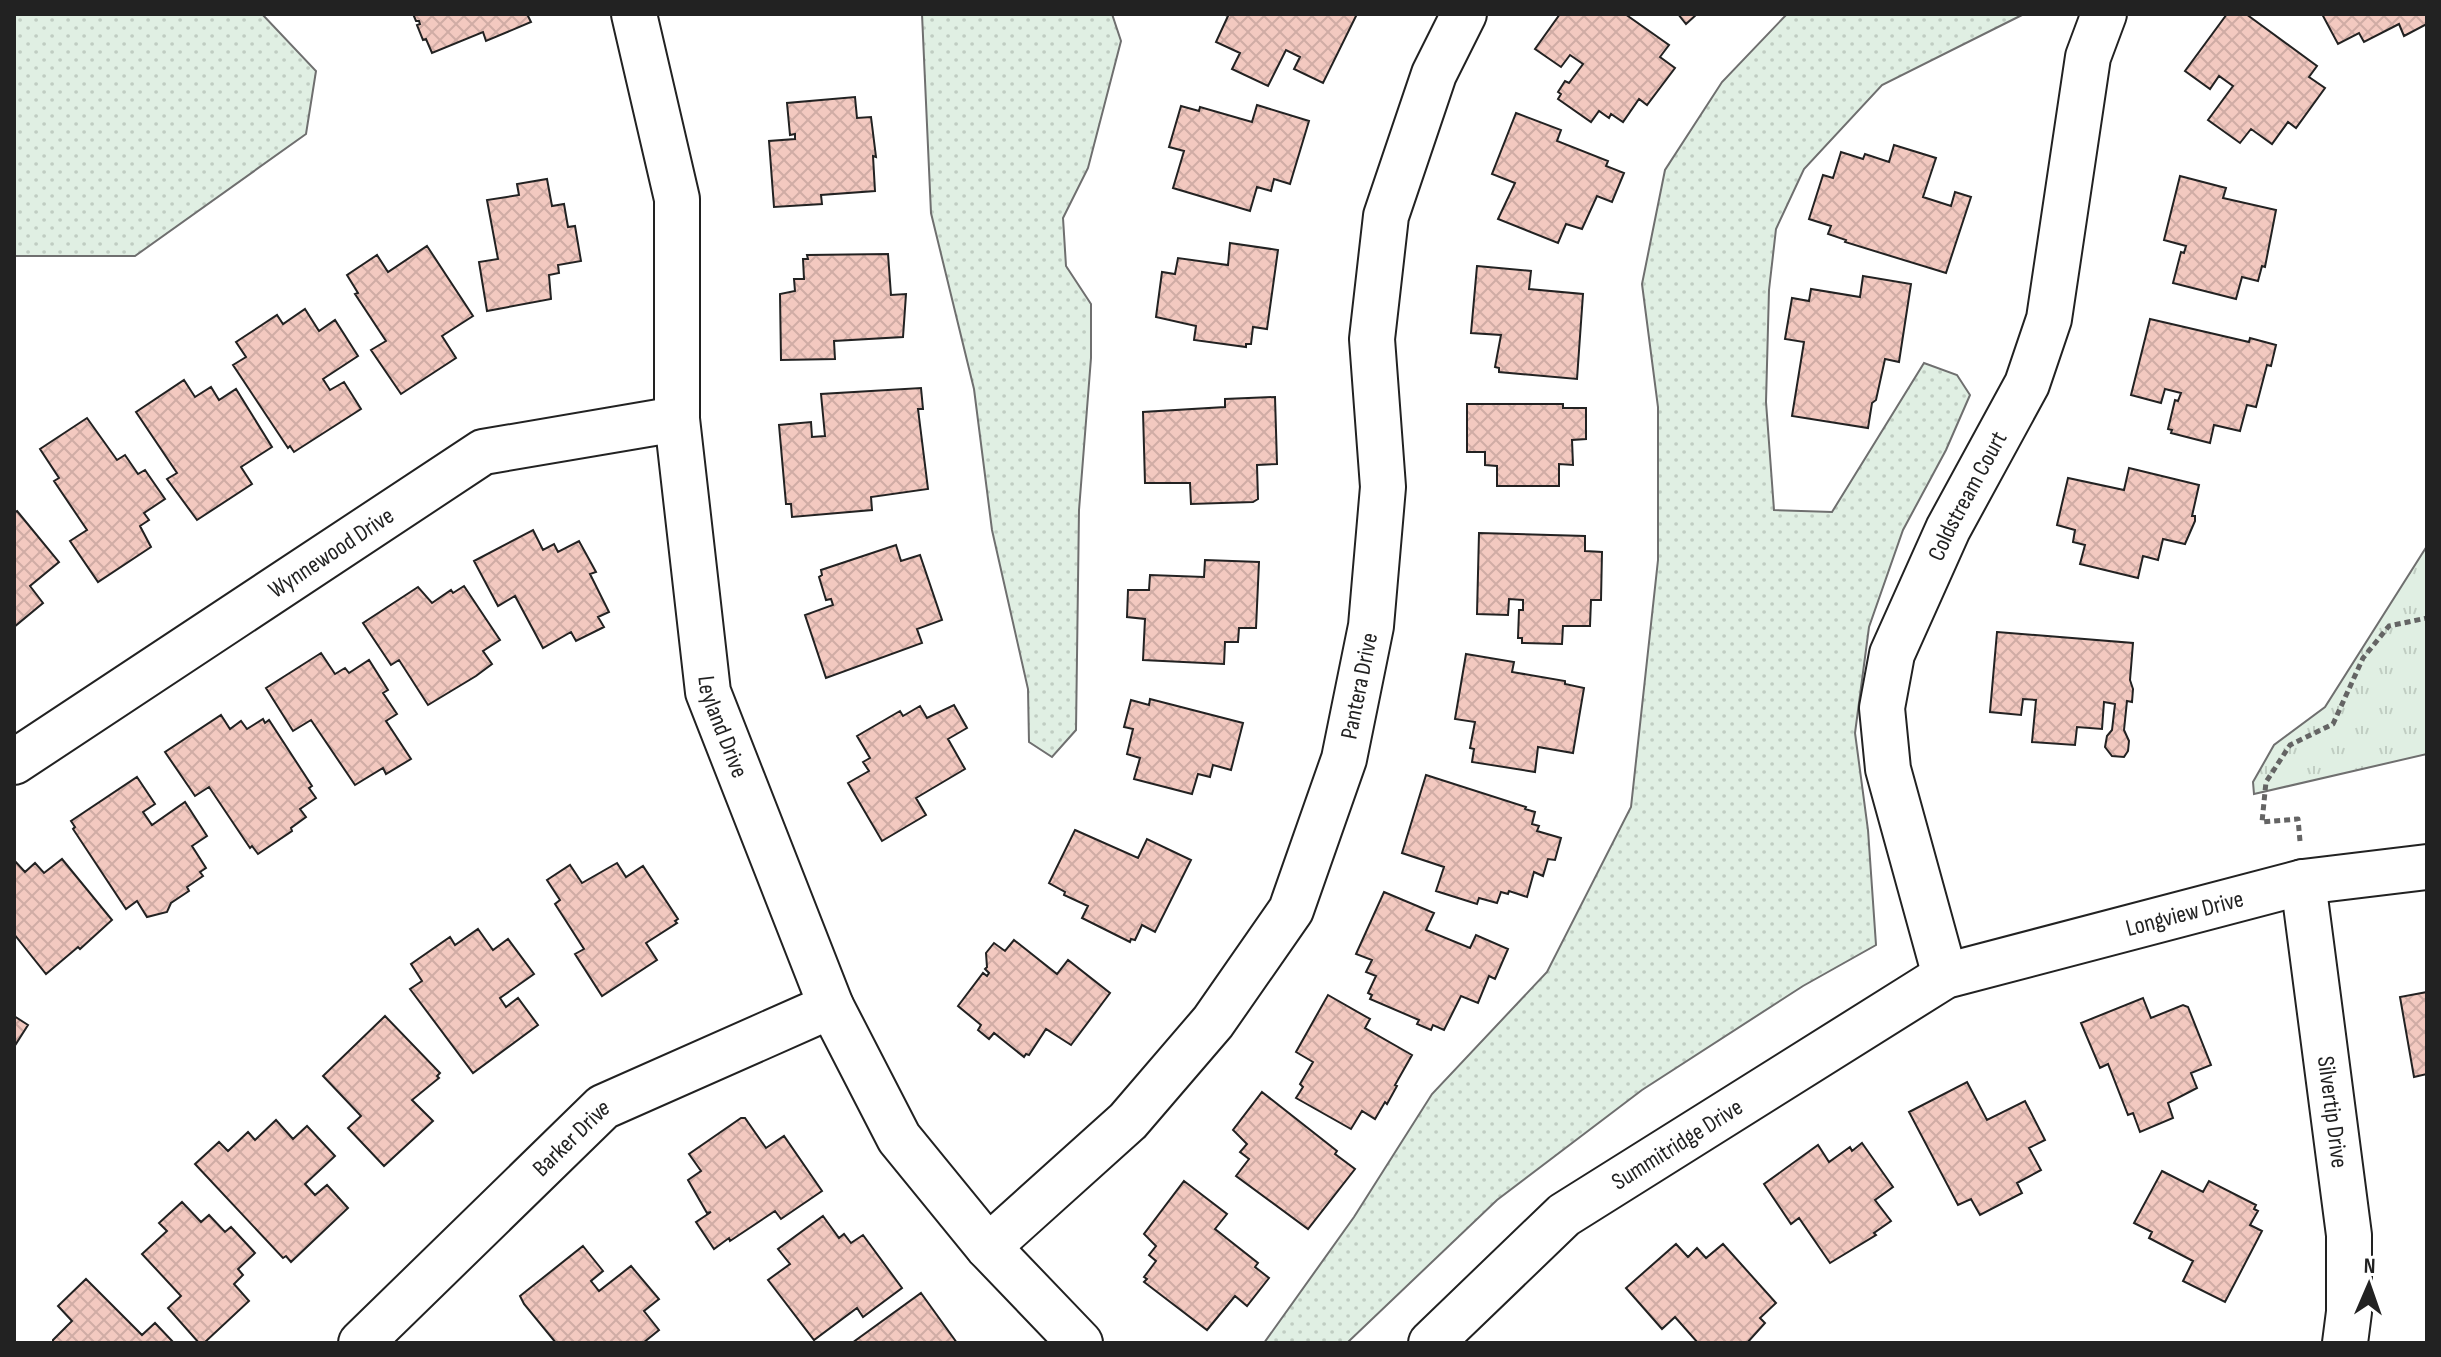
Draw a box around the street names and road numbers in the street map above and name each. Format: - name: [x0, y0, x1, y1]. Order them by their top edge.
- street label: Coldstream Court: [1922, 426, 2013, 565]
- street label: Wynnewood Drive: [263, 501, 399, 605]
- street label: Pantera Drive: [1334, 630, 1384, 742]
- street label: Leyland Drive: [691, 674, 754, 782]
- street label: Longview Drive: [2123, 884, 2247, 943]
- street label: Silvertip Drive: [2311, 1054, 2354, 1170]
- street label: Barker Drive: [527, 1092, 614, 1183]
- street label: Summitridge Drive: [1606, 1093, 1748, 1196]

